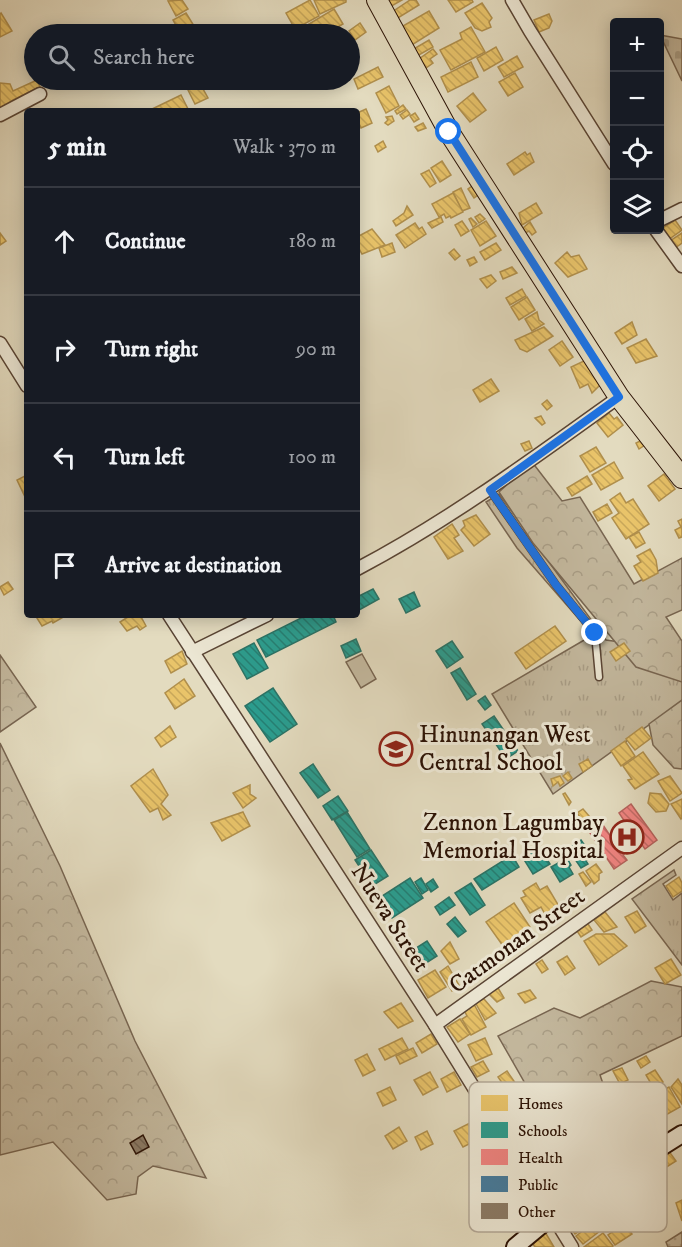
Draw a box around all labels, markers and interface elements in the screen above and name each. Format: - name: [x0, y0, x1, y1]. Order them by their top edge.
- map controls: [610, 18, 664, 234]
- button: +: [610, 18, 664, 72]
- search box: [24, 24, 360, 90]
- icon: search: [45, 41, 78, 74]
- text: Search here: [93, 44, 195, 71]
- button: −: [610, 72, 664, 126]
- route start: [435, 118, 461, 144]
- button: locate: [610, 126, 664, 180]
- text: 5 min: [48, 131, 106, 164]
- text: Walk · 370 m: [233, 135, 336, 160]
- button: layers: [610, 180, 664, 234]
- icon: ahead: [48, 225, 81, 258]
- text: Continue: [105, 228, 186, 255]
- text: 180 m: [289, 229, 336, 254]
- icon: right: [48, 333, 81, 366]
- text: Turn right: [105, 336, 198, 363]
- text: 90 m: [296, 337, 336, 362]
- icon: left: [48, 441, 81, 474]
- text: Turn left: [105, 444, 185, 471]
- text: 100 m: [288, 445, 336, 470]
- icon: arrive: [48, 549, 81, 582]
- text: Arrive at destination: [105, 552, 282, 579]
- route end: [581, 619, 607, 645]
- place label: Hinunangan West Central School: [419, 720, 591, 778]
- school or university icon: Hinunangan West Central School: [378, 731, 414, 767]
- place label: Zennon Lagumbay Memorial Hospital: [423, 808, 605, 866]
- hospital icon: Zennon Lagumbay Memorial Hospital: [609, 819, 645, 855]
- street label: Nueva Street: [344, 858, 436, 978]
- street label: Catmonan Street: [443, 881, 591, 1000]
- legend: [469, 1082, 667, 1232]
- text: Homes: [518, 1094, 563, 1114]
- text: Schools: [518, 1121, 567, 1141]
- text: Health: [518, 1148, 563, 1168]
- text: Public: [518, 1175, 558, 1195]
- text: Other: [518, 1202, 555, 1222]

